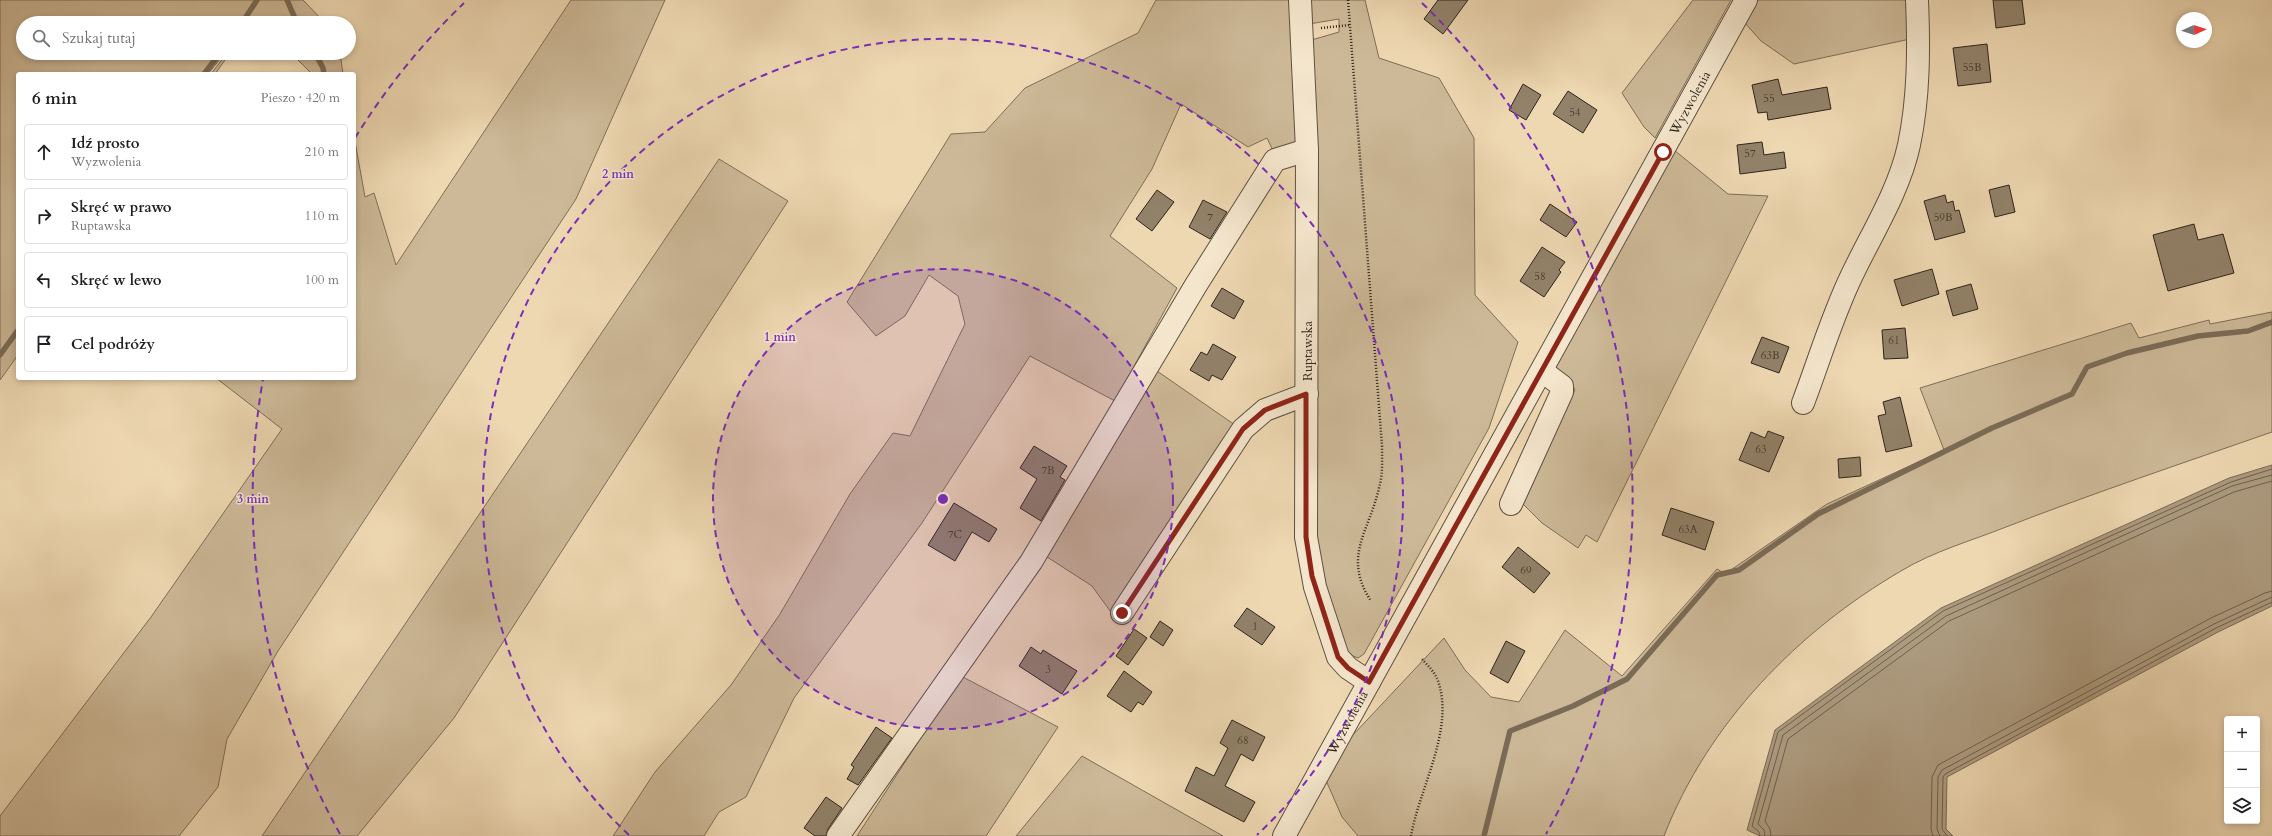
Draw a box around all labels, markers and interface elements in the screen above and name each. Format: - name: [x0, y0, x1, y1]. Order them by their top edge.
- north arrow: [2176, 12, 2212, 48]
- search box: [16, 16, 356, 60]
- icon: search: [30, 27, 52, 49]
- text: Szukaj tutaj: [62, 28, 136, 48]
- house number: 55B: [1963, 60, 1981, 75]
- street label: Wyzwolenia: [1665, 68, 1715, 139]
- text: 6 min: [32, 87, 77, 110]
- text: Pieszo · 420 m: [261, 89, 340, 107]
- house number: 55: [1763, 91, 1775, 106]
- house number: 54: [1569, 105, 1581, 120]
- text: Idź prosto: [71, 133, 139, 153]
- icon: ahead: [33, 141, 55, 163]
- text: 210 m: [305, 143, 339, 161]
- route start: [1654, 143, 1672, 161]
- house number: 57: [1744, 146, 1756, 161]
- text: Wyzwolenia: [71, 153, 141, 171]
- text: 2 min: [602, 166, 634, 182]
- text: Skręć w prawo: [71, 197, 172, 217]
- icon: right: [33, 205, 55, 227]
- text: 110 m: [305, 207, 339, 225]
- house number: 7: [1207, 210, 1213, 225]
- house number: 59B: [1934, 210, 1952, 225]
- text: Ruptawska: [71, 217, 131, 235]
- icon: left: [33, 269, 55, 291]
- house number: 58: [1534, 269, 1546, 284]
- text: Skręć w lewo: [71, 270, 161, 290]
- text: 100 m: [305, 271, 339, 289]
- street label: Ruptawska: [1299, 321, 1317, 381]
- text: 1 min: [764, 329, 796, 345]
- icon: arrive: [33, 333, 55, 355]
- house number: 61: [1888, 333, 1900, 348]
- text: Cel podróży: [71, 334, 155, 354]
- house number: 63B: [1761, 348, 1779, 363]
- house number: 63: [1755, 442, 1767, 457]
- house number: 7B: [1041, 463, 1055, 478]
- text: 3 min: [237, 491, 269, 507]
- centre of rings: [936, 492, 950, 506]
- house number: 63A: [1678, 522, 1698, 537]
- house number: 7C: [948, 527, 962, 542]
- house number: 69: [1520, 563, 1532, 578]
- route end: [1113, 604, 1131, 622]
- house number: 1: [1252, 619, 1258, 634]
- house number: 3: [1045, 662, 1051, 677]
- street label: Wyzwolenia: [1322, 687, 1373, 759]
- map controls: [2224, 716, 2260, 824]
- button: +: [2224, 716, 2260, 752]
- house number: 68: [1237, 733, 1249, 748]
- button: −: [2224, 752, 2260, 788]
- button: layers: [2224, 788, 2260, 824]

